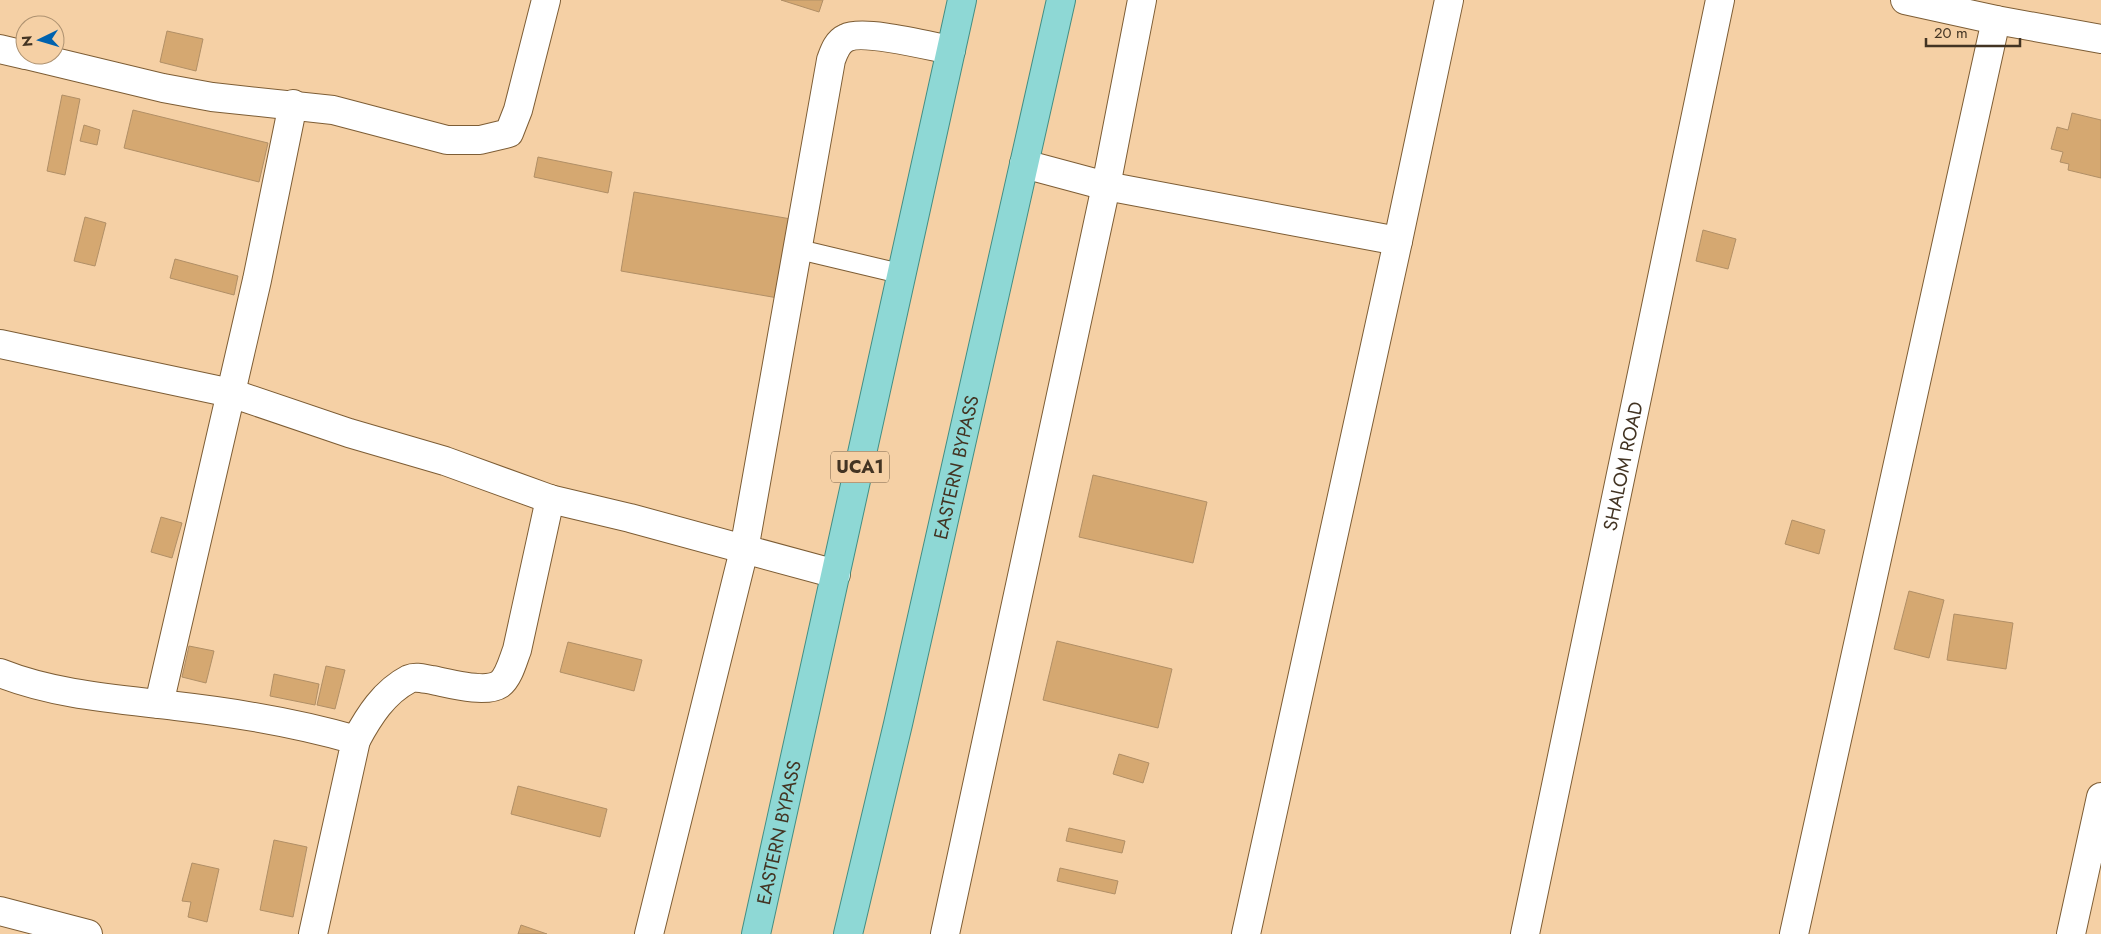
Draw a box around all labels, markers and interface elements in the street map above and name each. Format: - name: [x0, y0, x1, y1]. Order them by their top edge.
- north arrow: [15, 15, 65, 65]
- scale bar: [1926, 15, 2020, 47]
- text: 20 m: [1934, 22, 1968, 44]
- text: N: [17, 35, 37, 48]
- street label: EASTERN BYPASS: [926, 393, 985, 542]
- street label: SHALOM ROAD: [1596, 399, 1649, 533]
- road number: UCA1: [831, 452, 889, 482]
- street label: EASTERN BYPASS: [749, 758, 807, 907]

